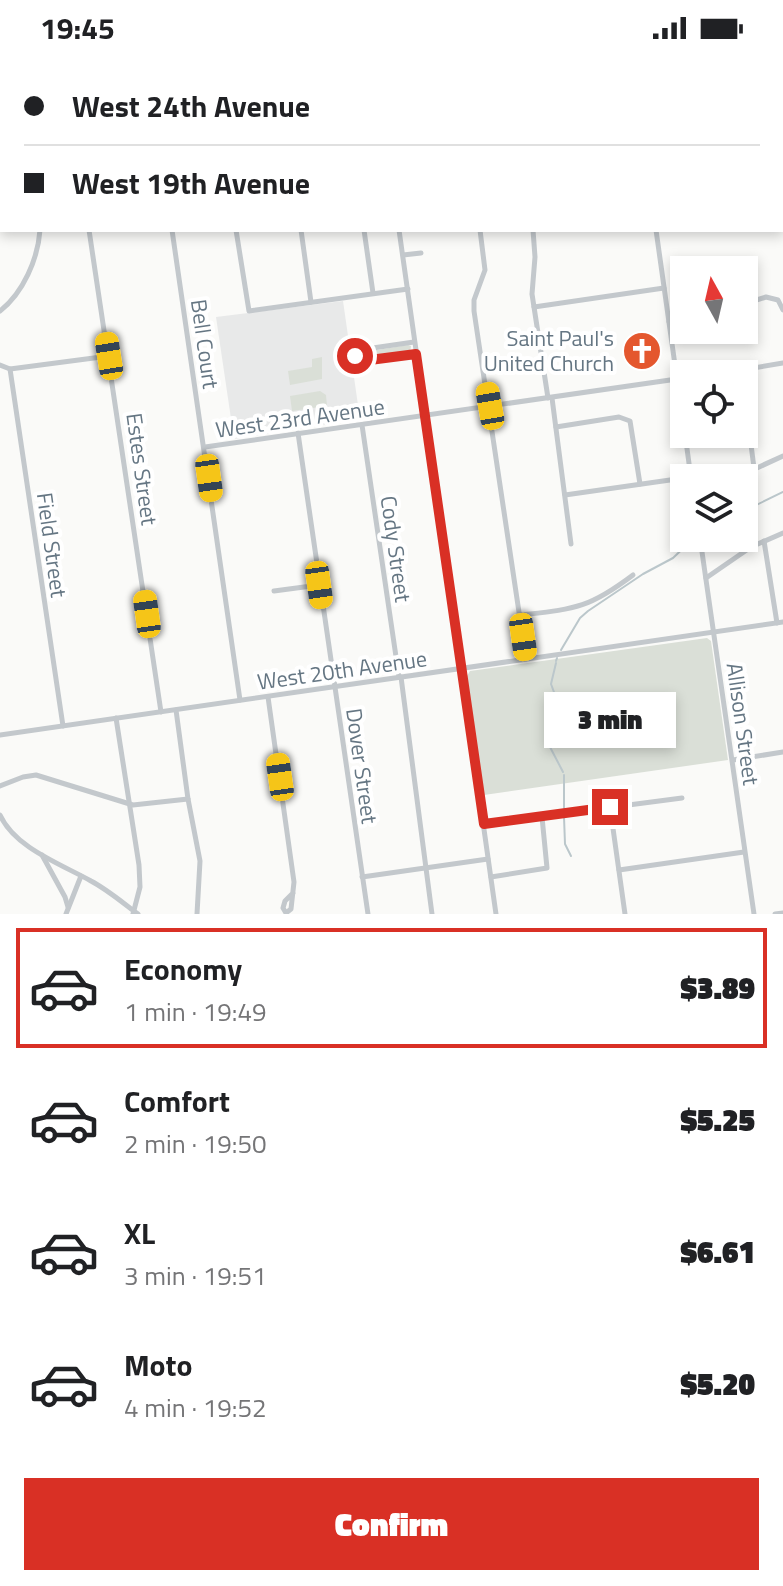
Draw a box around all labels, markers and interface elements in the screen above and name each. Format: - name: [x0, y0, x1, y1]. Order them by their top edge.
- text: 19:45: [40, 5, 115, 51]
- text: West 24th Avenue: [72, 83, 310, 129]
- text: West 19th Avenue: [72, 160, 310, 206]
- north arrow: [670, 256, 758, 344]
- map controls: [670, 256, 758, 552]
- street label: Bell Court: [182, 297, 228, 391]
- place label: Saint Paul's United Church: [484, 321, 614, 380]
- car: [93, 330, 125, 382]
- church icon: Saint Paul's United Church: [621, 330, 663, 372]
- route start: [337, 338, 373, 374]
- button: locate: [670, 360, 758, 448]
- car: [474, 380, 506, 432]
- street label: West 23rd Avenue: [213, 389, 387, 447]
- street label: Estes Street: [117, 411, 167, 528]
- car: [194, 453, 224, 503]
- button: layers: [670, 464, 758, 552]
- street label: Field Street: [28, 490, 76, 600]
- street label: Cody Street: [372, 494, 420, 605]
- car: [304, 560, 334, 610]
- car: [132, 589, 162, 639]
- car: [508, 612, 538, 662]
- street label: West 20th Avenue: [255, 641, 429, 699]
- street label: Allison Street: [718, 661, 768, 788]
- callout: 3 min: [544, 691, 676, 747]
- text: 3 min: [578, 700, 642, 739]
- street label: Dover Street: [337, 706, 387, 826]
- car: [265, 752, 295, 802]
- route end: [592, 789, 628, 825]
- text: Economy: [124, 946, 242, 992]
- icon: car: [28, 952, 100, 1024]
- text: $3.89: [681, 965, 755, 1011]
- text: 1 min · 19:49: [124, 992, 267, 1031]
- text: Comfort: [124, 1078, 230, 1124]
- icon: car: [28, 1084, 100, 1156]
- text: $5.25: [681, 1097, 755, 1143]
- text: 2 min · 19:50: [124, 1124, 267, 1163]
- text: XL: [124, 1210, 155, 1256]
- icon: car: [28, 1216, 100, 1288]
- text: $6.61: [681, 1229, 755, 1275]
- text: 3 min · 19:51: [124, 1256, 267, 1295]
- text: Moto: [124, 1342, 192, 1388]
- icon: car: [28, 1348, 100, 1420]
- text: $5.20: [681, 1361, 755, 1407]
- text: 4 min · 19:52: [124, 1388, 267, 1427]
- button: Confirm: [24, 1478, 759, 1570]

